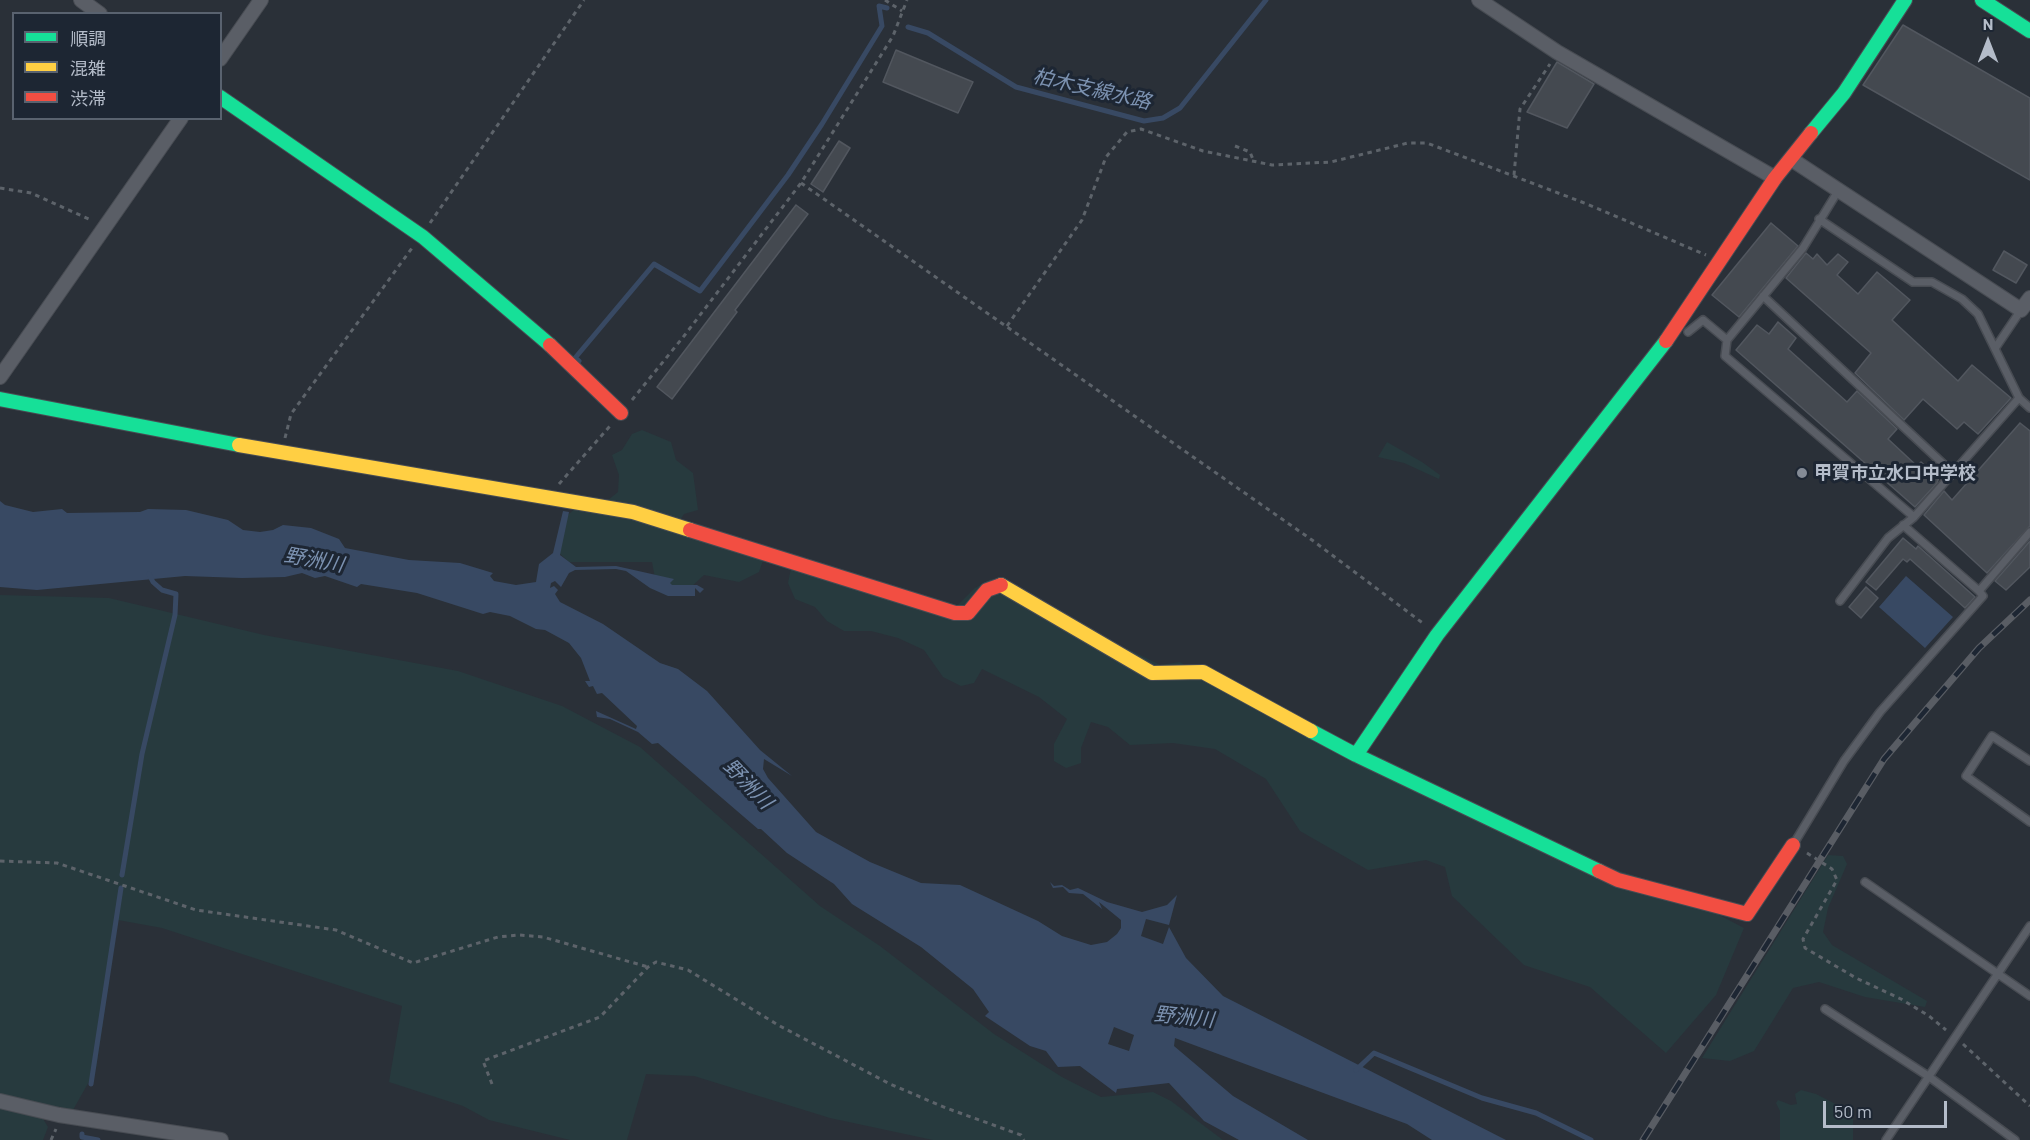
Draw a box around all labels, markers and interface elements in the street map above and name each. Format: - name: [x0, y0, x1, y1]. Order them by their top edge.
- legend: [12, 12, 222, 120]
- north arrow: [1958, 12, 2018, 72]
- text: N: [1983, 14, 1993, 33]
- text: 順調: [70, 27, 106, 49]
- text: 混雑: [70, 57, 106, 79]
- water label: 柏木支線水路: [1031, 64, 1153, 114]
- text: 渋滞: [70, 87, 106, 109]
- place label: 甲賀市立水口中学校: [1814, 462, 1976, 484]
- marker: 甲賀市立水口中学校: [1795, 466, 1809, 480]
- water label: 野洲川: [282, 543, 346, 577]
- water label: 野洲川: [719, 754, 777, 814]
- water label: 野洲川: [1153, 1002, 1215, 1032]
- scale bar: [1826, 1089, 1950, 1127]
- text: 50 m: [1834, 1100, 1872, 1122]

